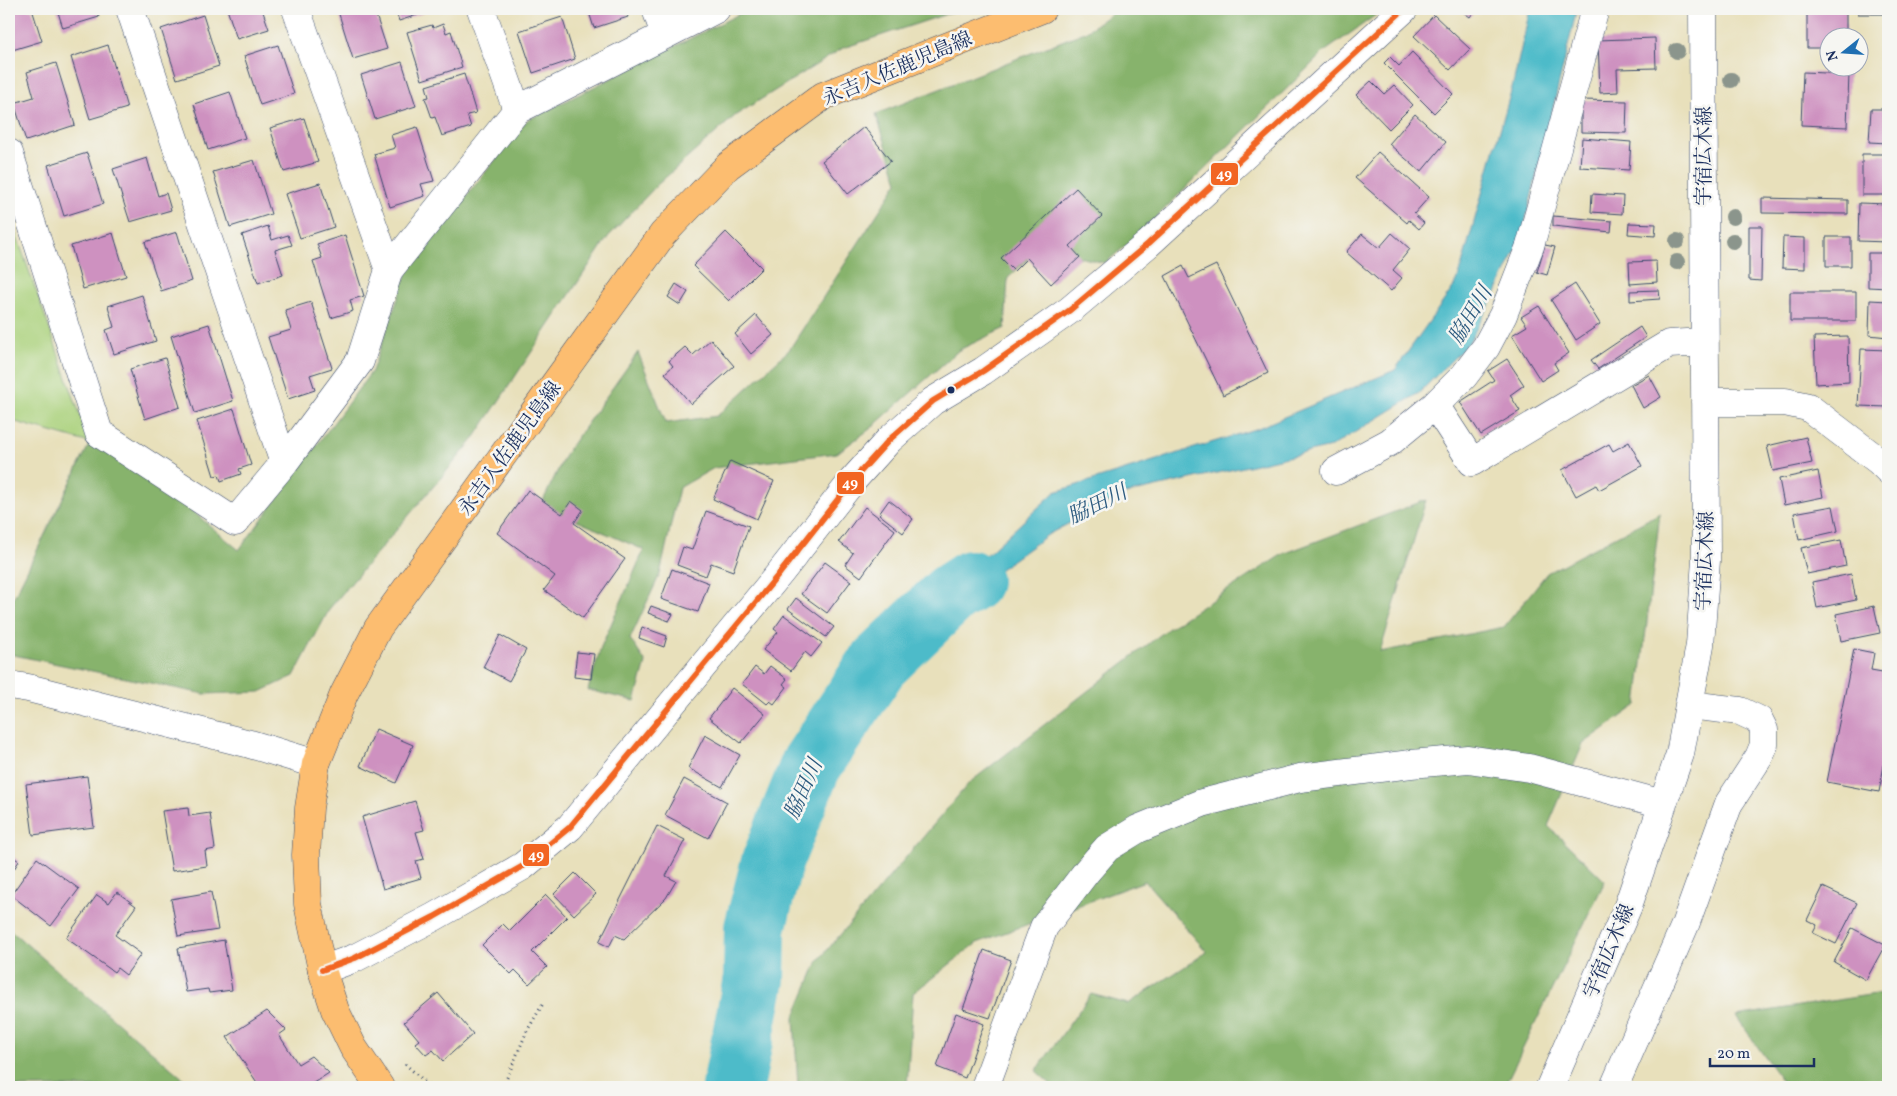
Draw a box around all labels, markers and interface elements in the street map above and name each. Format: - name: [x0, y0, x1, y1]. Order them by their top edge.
- street label: 永吉入佐鹿児島線: [819, 26, 977, 114]
- north arrow: [1820, 28, 1870, 78]
- text: N: [1822, 48, 1844, 63]
- street label: 宇宿広木線: [1691, 106, 1719, 206]
- line badge: 49: [1210, 162, 1239, 186]
- text: 49: [1216, 166, 1232, 185]
- water label: 脇田川: [1443, 280, 1501, 350]
- street label: 永吉入佐鹿児島線: [452, 376, 569, 522]
- unlabelled marker: [946, 385, 956, 395]
- line badge: 49: [836, 471, 865, 495]
- text: 49: [842, 475, 858, 494]
- water label: 脇田川: [1063, 478, 1134, 532]
- street label: 宇宿広木線: [1690, 511, 1722, 612]
- water label: 脇田川: [778, 753, 831, 824]
- line badge: 49: [522, 843, 550, 867]
- text: 49: [528, 847, 544, 866]
- street label: 宇宿広木線: [1577, 900, 1642, 1003]
- scale bar: [1710, 1036, 1813, 1068]
- text: 20 m: [1717, 1044, 1750, 1065]

